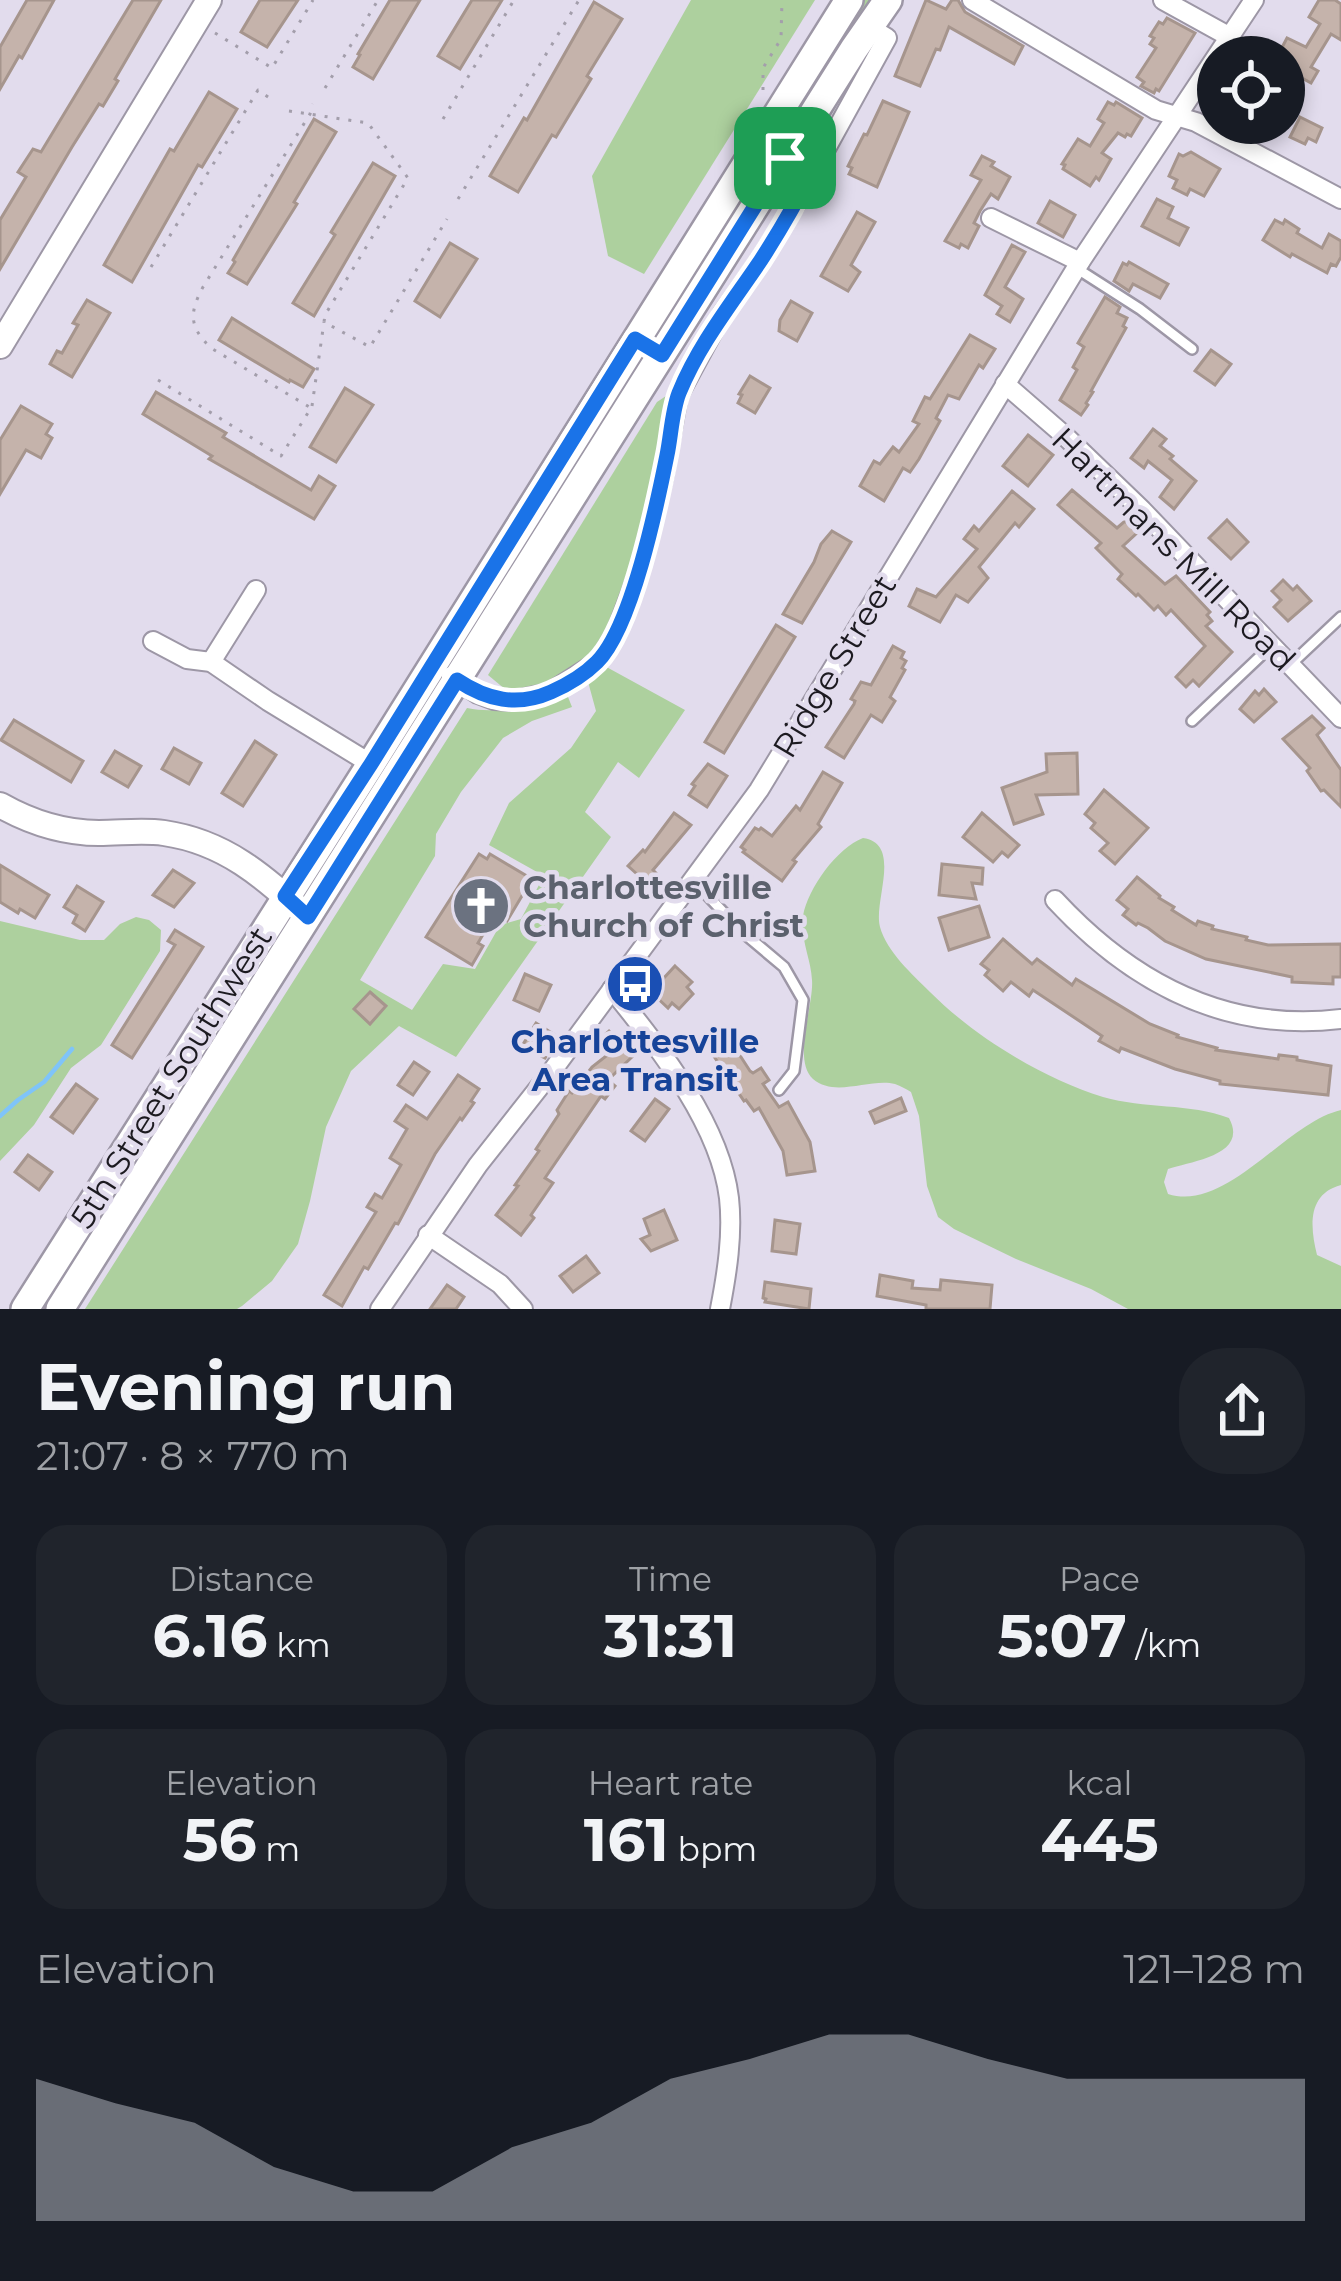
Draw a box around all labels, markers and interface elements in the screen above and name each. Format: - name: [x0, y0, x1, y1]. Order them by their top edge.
- map controls: [1197, 36, 1305, 144]
- button: locate: [1197, 36, 1305, 144]
- pin: [734, 107, 836, 209]
- icon: arrive: [752, 125, 818, 191]
- street label: Hartmans Mill Road: [1044, 419, 1304, 679]
- street label: Ridge Street: [764, 567, 904, 765]
- place label: Charlottesville Church of Christ: [523, 867, 804, 945]
- church icon: Charlottesville Church of Christ: [450, 875, 512, 937]
- street label: 5th Street Southwest: [62, 919, 280, 1235]
- bus stop icon: Charlottesville Area Transit: [604, 953, 666, 1015]
- place label: Charlottesville Area Transit: [511, 1021, 759, 1099]
- text: Evening run: [36, 1346, 456, 1427]
- button: share: [1179, 1348, 1305, 1474]
- text: 21:07 · 8 × 770 m: [36, 1432, 350, 1480]
- text: Distance: [169, 1559, 314, 1599]
- text: Time: [629, 1559, 712, 1599]
- text: Pace: [1059, 1559, 1140, 1599]
- text: 6.16: [152, 1599, 268, 1672]
- text: 31:31: [604, 1599, 737, 1672]
- text: 5:07: [998, 1599, 1127, 1672]
- text: km: [268, 1625, 331, 1665]
- text: /km: [1127, 1625, 1201, 1665]
- text: Elevation: [165, 1763, 318, 1803]
- text: Heart rate: [588, 1763, 753, 1803]
- text: kcal: [1067, 1763, 1132, 1803]
- text: 56: [183, 1803, 257, 1876]
- text: 161: [584, 1803, 669, 1876]
- text: 445: [1040, 1803, 1159, 1876]
- text: m: [257, 1829, 300, 1869]
- text: bpm: [669, 1829, 757, 1869]
- text: Elevation: [36, 1945, 216, 1993]
- text: 121–128 m: [1123, 1945, 1305, 1993]

